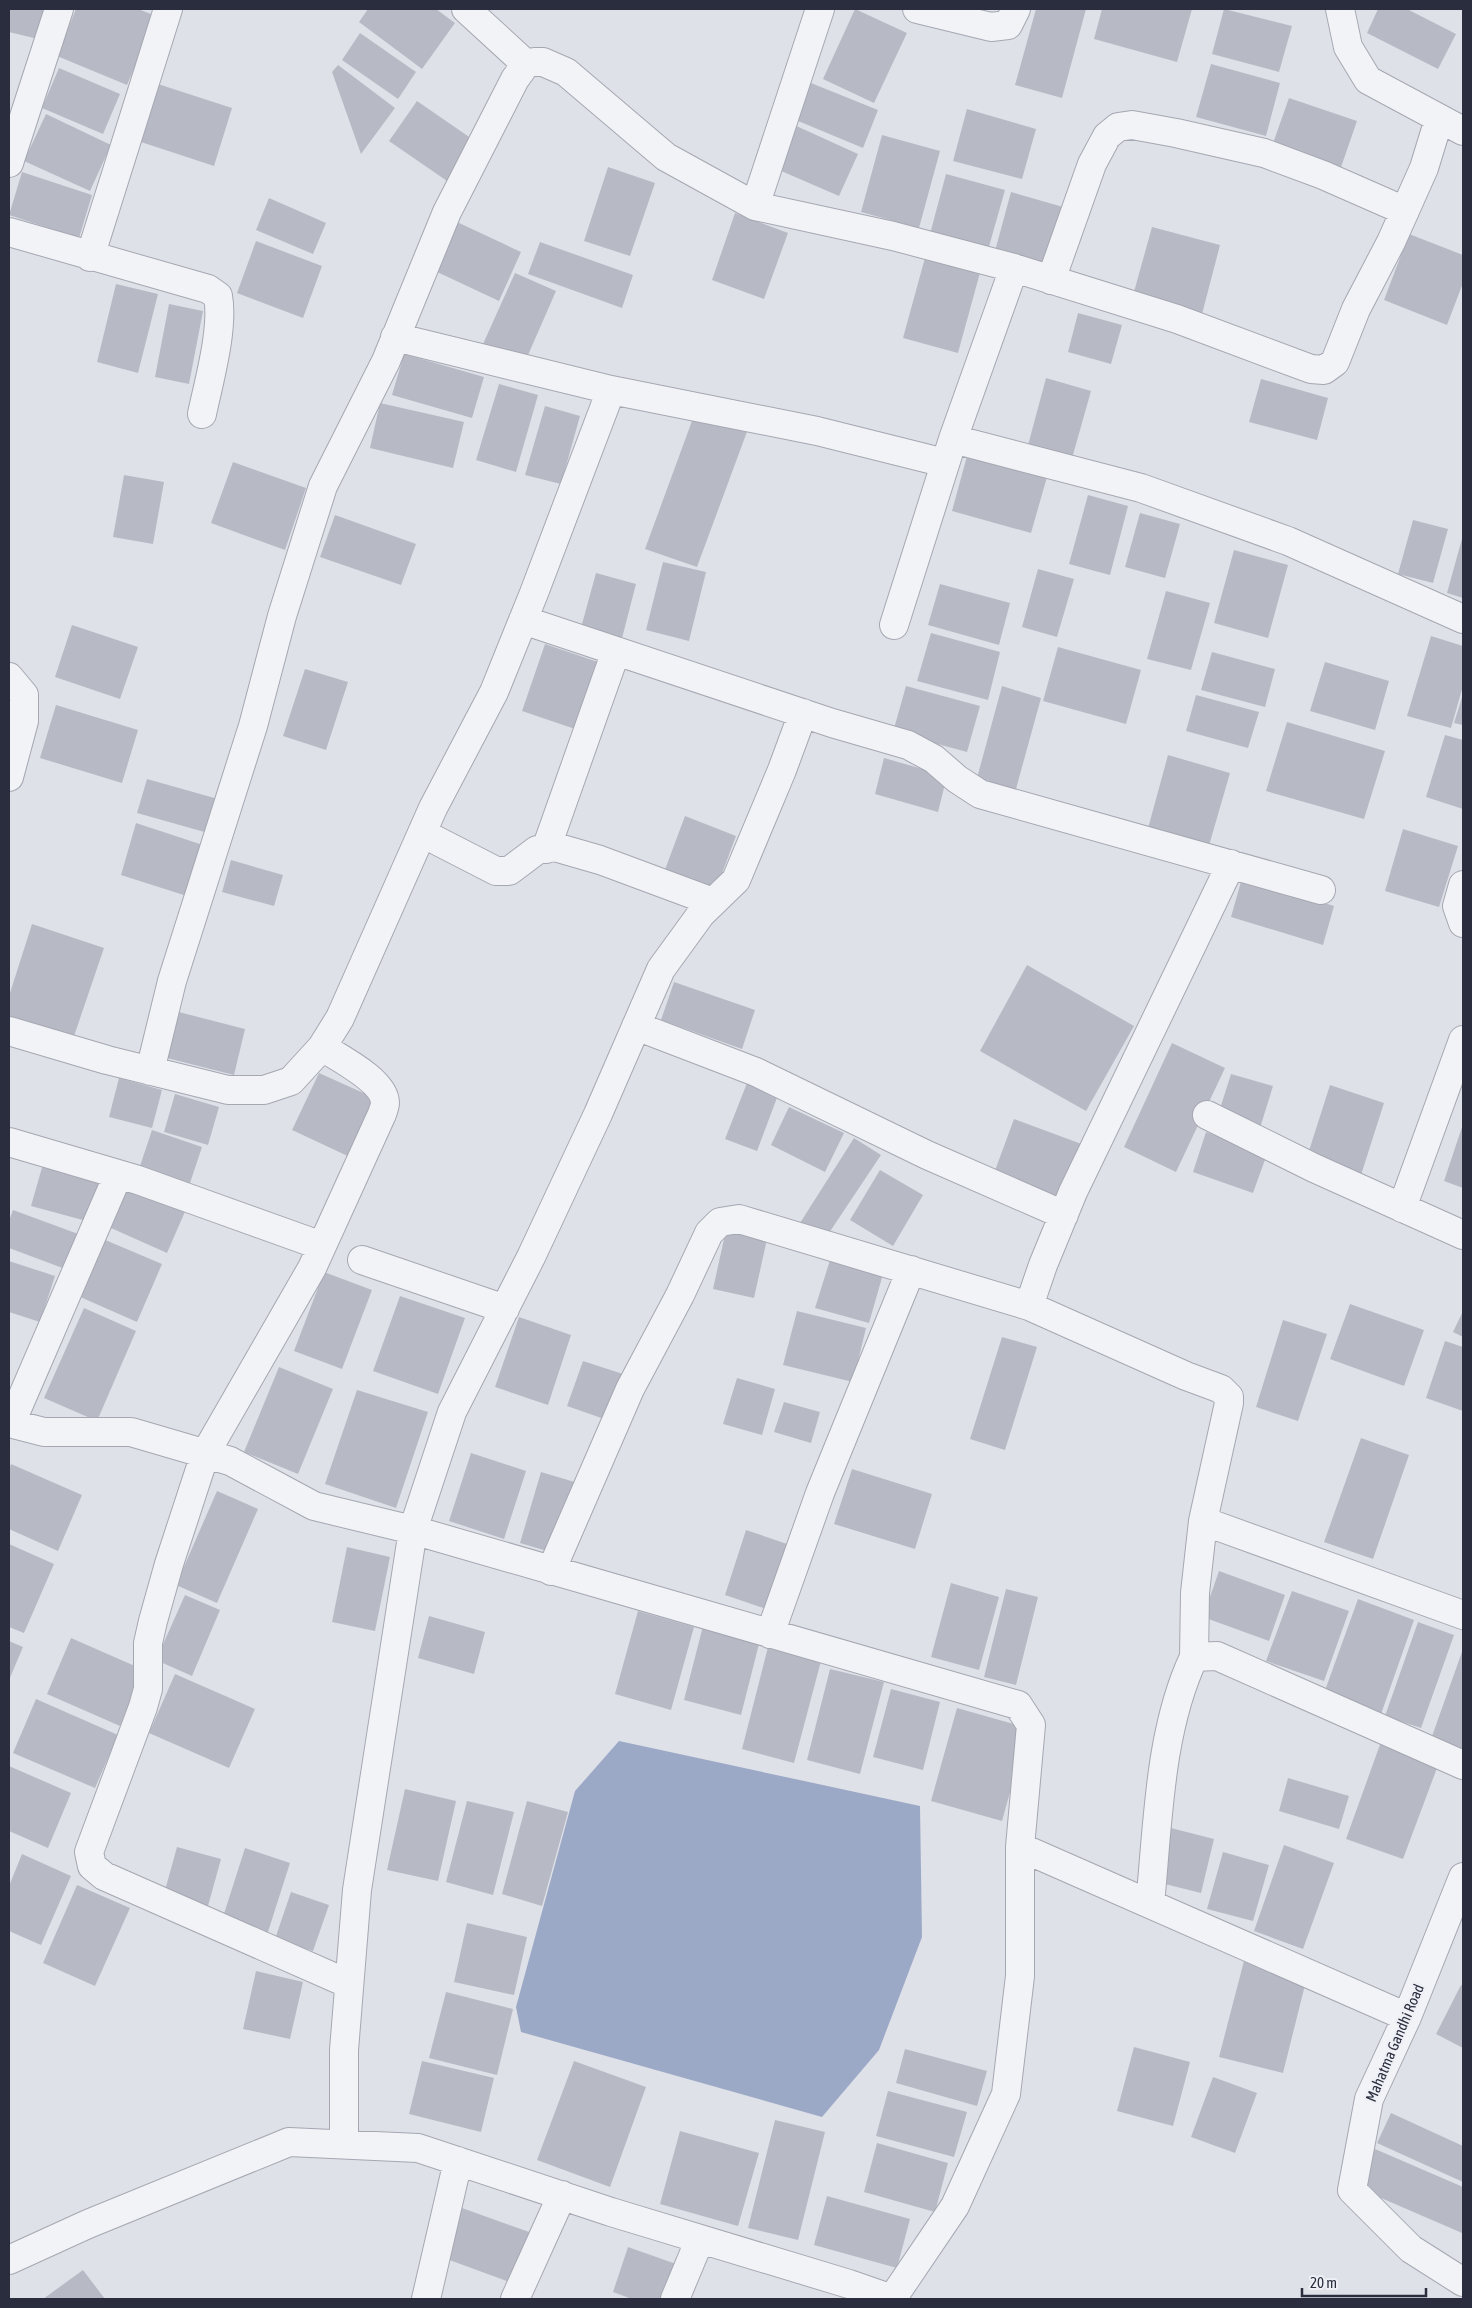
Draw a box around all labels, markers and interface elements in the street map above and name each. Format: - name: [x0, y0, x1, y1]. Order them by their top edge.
- street label: Mahatma Gandhi Road: [1362, 1981, 1427, 2104]
- scale bar: [1302, 2266, 1426, 2298]
- text: 20 m: [1310, 2274, 1337, 2291]

